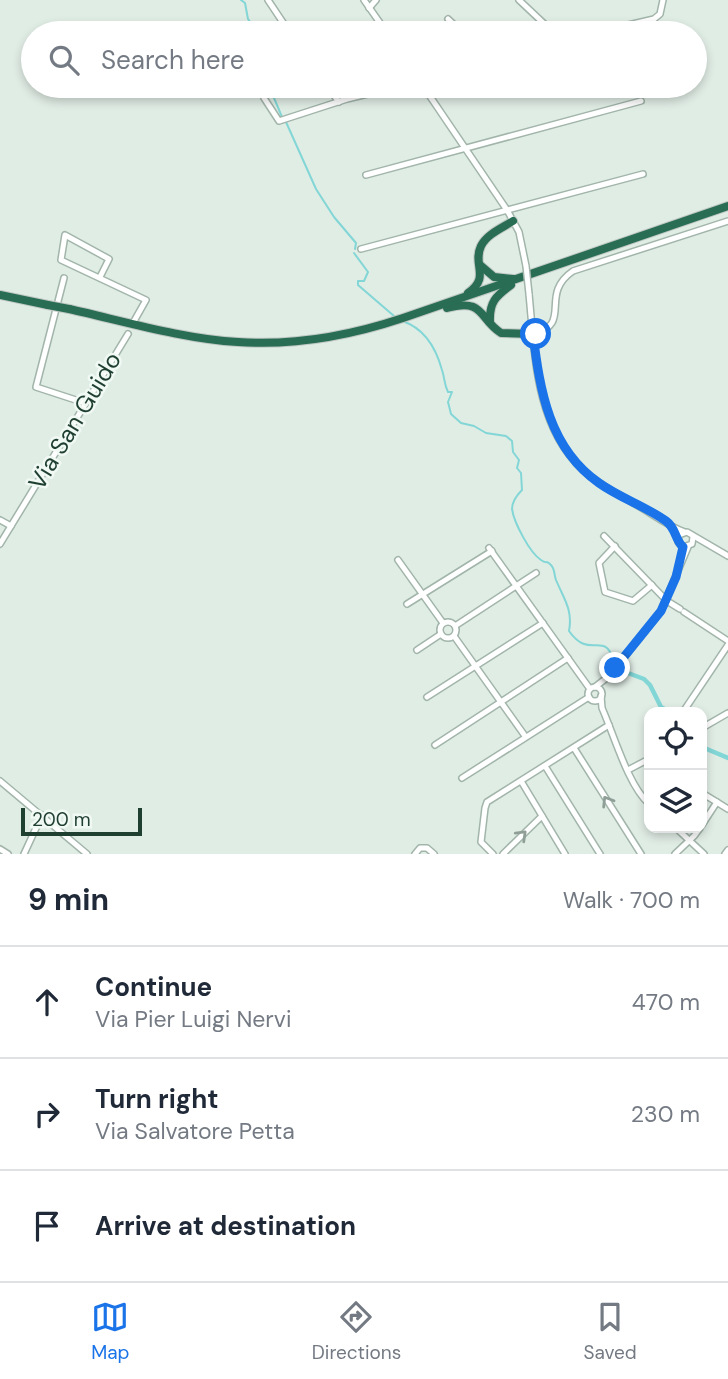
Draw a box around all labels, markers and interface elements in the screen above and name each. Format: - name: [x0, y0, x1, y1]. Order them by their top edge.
- search box: [21, 21, 707, 98]
- icon: search: [45, 41, 83, 79]
- text: Search here: [101, 43, 244, 77]
- route start: [520, 318, 551, 349]
- street label: Via San Guido: [21, 346, 128, 495]
- route end: [599, 652, 630, 683]
- map controls: [644, 707, 707, 833]
- button: locate: [644, 707, 707, 770]
- button: layers: [644, 770, 707, 833]
- one-way arrow: [603, 796, 616, 809]
- scale bar: [21, 805, 142, 837]
- text: 200 m: [32, 807, 91, 832]
- one-way arrow: [514, 831, 527, 844]
- text: 9 min: [28, 880, 109, 919]
- text: Walk · 700 m: [563, 885, 700, 915]
- text: Continue: [95, 970, 212, 1004]
- icon: ahead: [28, 983, 66, 1021]
- text: 470 m: [632, 987, 700, 1017]
- text: Via Pier Luigi Nervi: [95, 1004, 292, 1034]
- text: Turn right: [95, 1082, 219, 1116]
- icon: right: [28, 1095, 66, 1133]
- text: 230 m: [631, 1099, 700, 1129]
- text: Via Salvatore Petta: [95, 1116, 295, 1146]
- icon: arrive: [28, 1207, 66, 1245]
- text: Arrive at destination: [95, 1209, 356, 1243]
- tab: Map: [91, 1298, 129, 1365]
- tab: Directions: [312, 1298, 401, 1365]
- tab: Saved: [584, 1298, 637, 1365]

